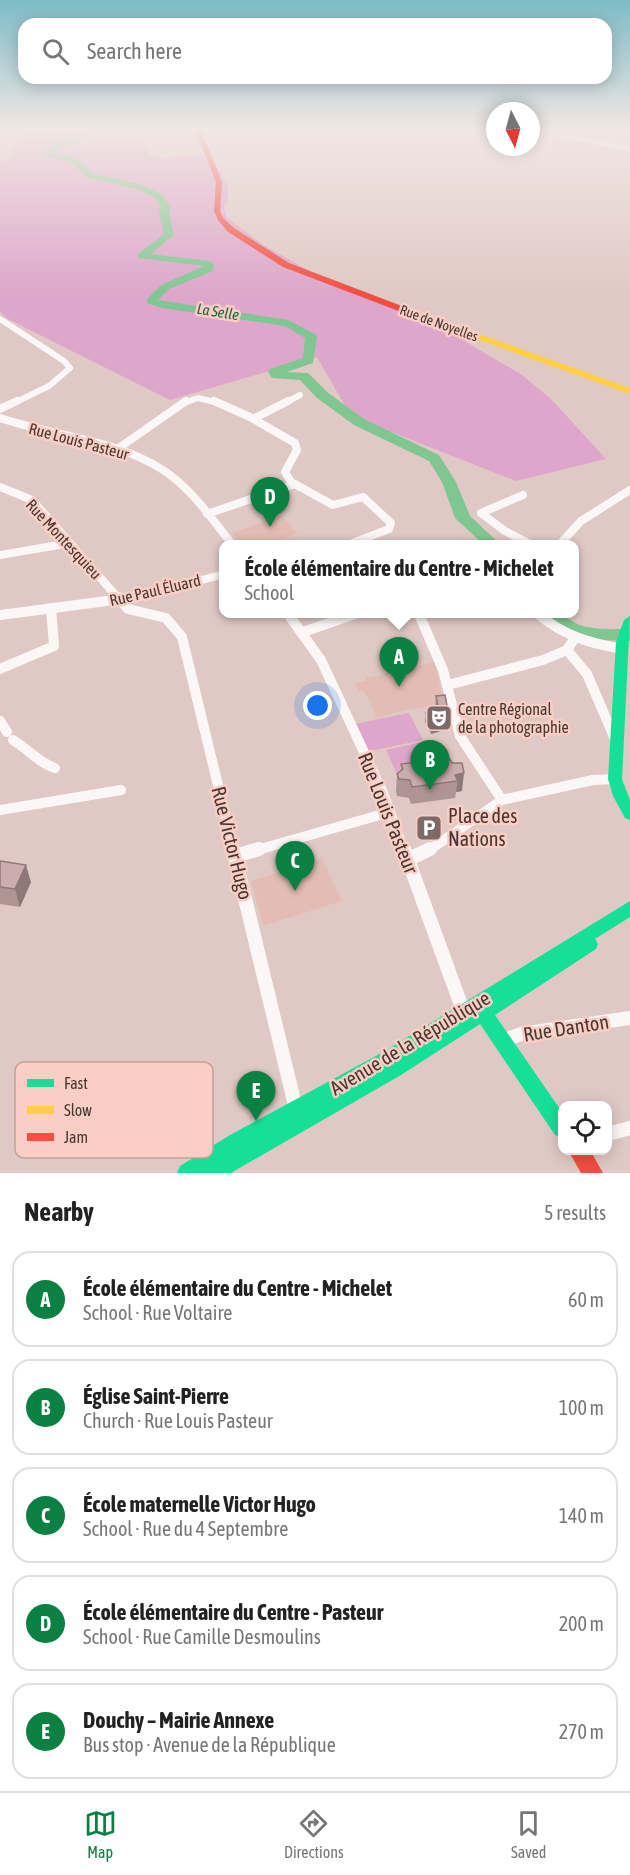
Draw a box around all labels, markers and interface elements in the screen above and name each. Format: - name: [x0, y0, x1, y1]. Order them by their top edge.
- search box: [18, 18, 612, 84]
- icon: search: [39, 35, 72, 68]
- text: Search here: [87, 38, 182, 64]
- north arrow: [486, 102, 540, 156]
- water label: La Selle: [196, 300, 241, 323]
- street label: Rue de Noyelles: [398, 301, 480, 345]
- street label: Rue Louis Pasteur: [27, 419, 131, 463]
- pin: D: [250, 478, 290, 527]
- street label: Rue Montesquieu: [22, 495, 106, 583]
- popup: [219, 540, 579, 618]
- text: École élémentaire du Centre - Michelet: [244, 555, 554, 581]
- street label: Rue Paul Éluard: [108, 571, 202, 609]
- text: School: [244, 581, 294, 604]
- pin: A: [380, 638, 418, 687]
- your location: [303, 691, 332, 720]
- place label: Centre Régional de la photographie: [458, 700, 569, 737]
- theatre icon: Centre Régional de la photographie: [424, 703, 454, 733]
- pin: B: [410, 740, 450, 790]
- street label: Rue Louis Pasteur: [354, 749, 424, 878]
- street label: Rue Victor Hugo: [207, 784, 258, 902]
- place label: Place des Nations: [448, 804, 517, 850]
- parking icon: Place des Nations: [414, 813, 444, 843]
- pin: C: [276, 842, 314, 891]
- street label: Avenue de la République: [326, 986, 494, 1099]
- street label: Rue Danton: [521, 1009, 610, 1046]
- legend: [15, 1062, 213, 1158]
- pin: E: [236, 1072, 276, 1121]
- text: Fast: [64, 1074, 88, 1092]
- text: Slow: [64, 1101, 92, 1119]
- map controls: [558, 1101, 612, 1155]
- button: locate: [558, 1101, 612, 1155]
- text: Jam: [64, 1128, 88, 1146]
- text: Nearby: [24, 1197, 94, 1227]
- text: 5 results: [544, 1201, 606, 1224]
- text: École élémentaire du Centre - Michelet: [83, 1275, 392, 1301]
- text: A: [41, 1288, 50, 1311]
- text: 60 m: [568, 1288, 604, 1311]
- text: School · Rue Voltaire: [83, 1301, 232, 1324]
- text: Église Saint-Pierre: [83, 1383, 229, 1409]
- text: B: [41, 1396, 50, 1419]
- text: 100 m: [559, 1396, 604, 1419]
- text: Church · Rue Louis Pasteur: [83, 1409, 273, 1432]
- text: École maternelle Victor Hugo: [83, 1491, 316, 1517]
- text: C: [41, 1504, 50, 1527]
- text: 140 m: [559, 1504, 604, 1527]
- text: School · Rue du 4 Septembre: [83, 1517, 288, 1540]
- text: École élémentaire du Centre - Pasteur: [83, 1599, 383, 1625]
- text: D: [40, 1612, 51, 1635]
- text: 200 m: [559, 1612, 604, 1635]
- text: School · Rue Camille Desmoulins: [83, 1625, 321, 1648]
- text: Douchy – Mairie Annexe: [83, 1707, 274, 1733]
- text: E: [41, 1720, 50, 1743]
- text: 270 m: [559, 1720, 604, 1743]
- text: Bus stop · Avenue de la République: [83, 1733, 336, 1756]
- tab: Map: [84, 1807, 117, 1861]
- tab: Directions: [284, 1807, 344, 1861]
- tab: Saved: [511, 1807, 546, 1861]

